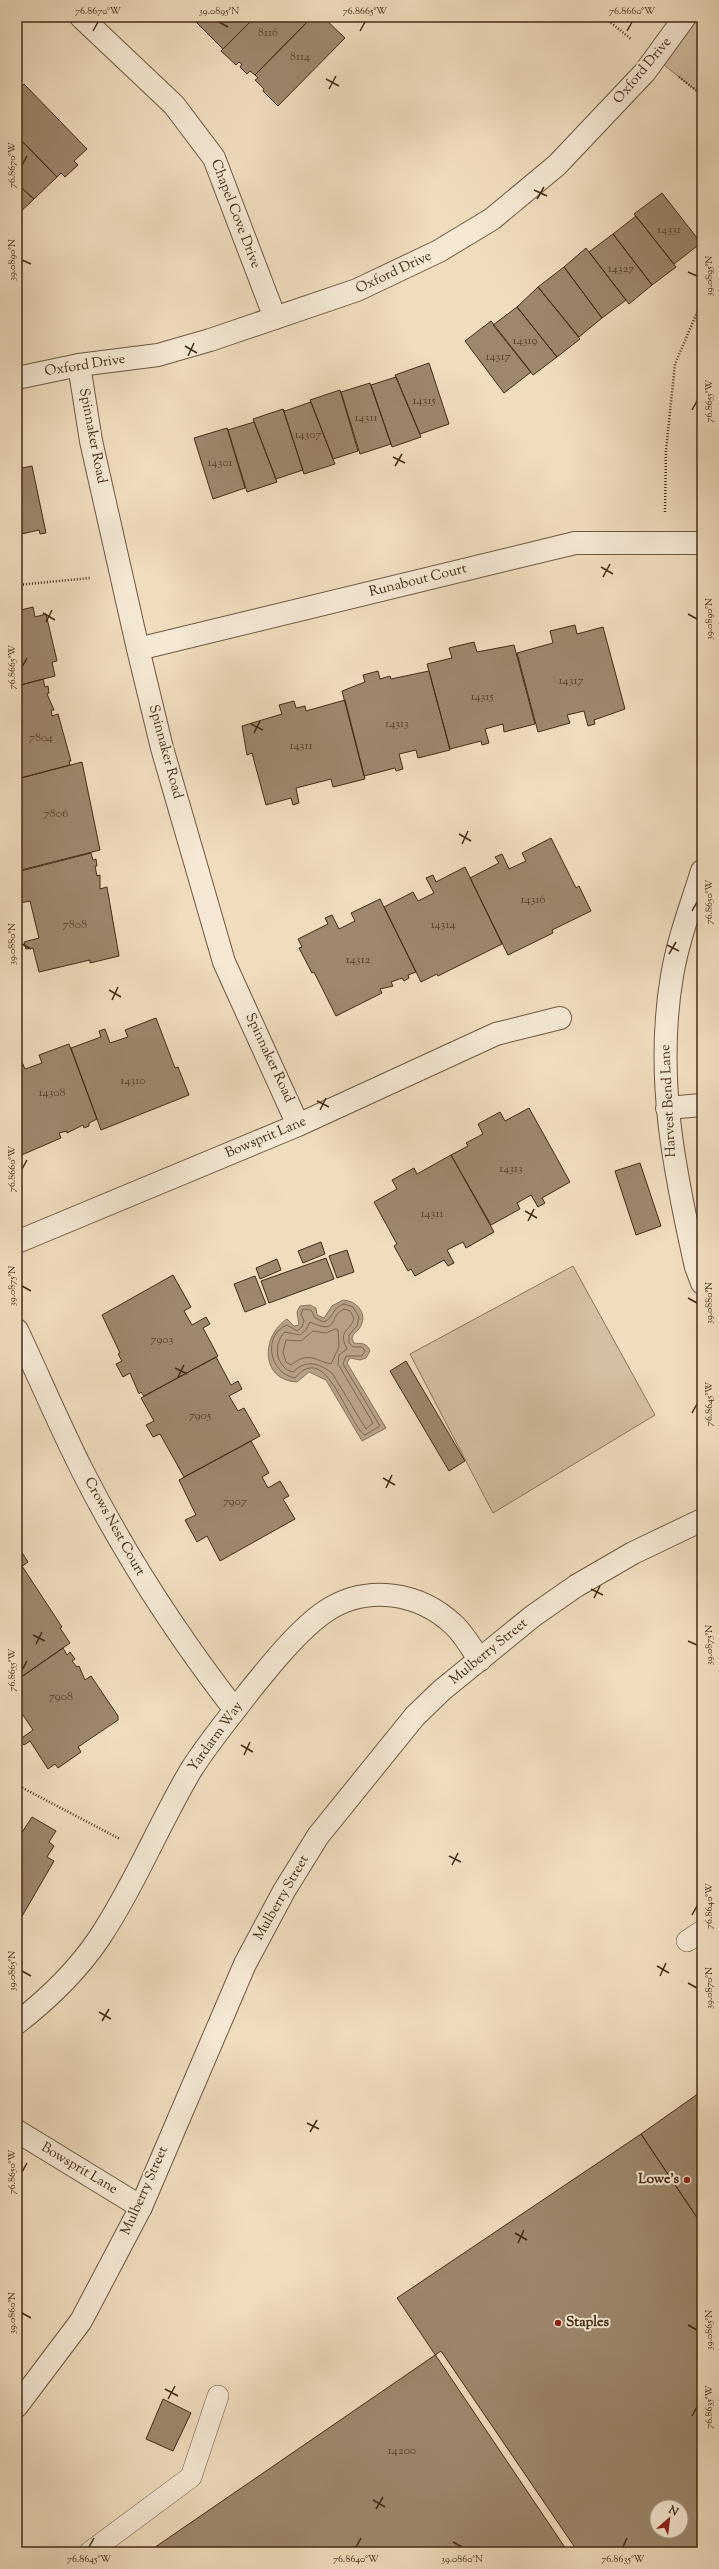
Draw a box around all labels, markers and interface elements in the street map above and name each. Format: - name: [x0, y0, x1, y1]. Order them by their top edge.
- text: 76.8670°W: [75, 4, 121, 19]
- text: 39.0895°N: [199, 4, 239, 19]
- text: 76.8665°W: [343, 4, 387, 19]
- text: 76.8660°W: [609, 4, 655, 19]
- house number: 8116: [258, 24, 278, 42]
- street label: Oxford Drive: [609, 33, 677, 109]
- house number: 8114: [290, 48, 310, 66]
- text: 76.8670°W: [5, 142, 20, 188]
- street label: Chapel Cove Drive: [205, 157, 265, 271]
- house number: 14331: [657, 221, 681, 239]
- text: 39.0890°N: [5, 239, 20, 281]
- street label: Oxford Drive: [353, 247, 435, 299]
- text: 39.0895°N: [702, 256, 717, 296]
- house number: 14327: [608, 260, 634, 278]
- house number: 14319: [513, 332, 538, 350]
- house number: 14317: [485, 348, 511, 366]
- street label: Oxford Drive: [43, 350, 127, 382]
- text: 76.8655°W: [702, 380, 717, 422]
- street label: Spinnaker Road: [73, 387, 111, 485]
- house number: 14315: [412, 392, 436, 410]
- house number: 14311: [354, 409, 378, 427]
- house number: 14307: [294, 426, 322, 444]
- house number: 14301: [207, 454, 233, 472]
- street label: Runabout Court: [367, 559, 469, 603]
- text: 39.0890°N: [702, 598, 717, 640]
- text: 76.8665°W: [5, 645, 20, 689]
- house number: 14317: [558, 672, 584, 690]
- house number: 14315: [470, 688, 494, 706]
- street label: Spinnaker Road: [143, 703, 187, 801]
- house number: 14313: [385, 715, 409, 733]
- house number: 7804: [29, 729, 53, 747]
- house number: 14311: [289, 737, 313, 755]
- house number: 7806: [44, 805, 68, 823]
- text: 76.8650°W: [702, 880, 717, 924]
- house number: 14316: [520, 891, 546, 909]
- house number: 7808: [63, 916, 87, 934]
- house number: 14314: [430, 916, 456, 934]
- text: 39.0880°N: [5, 923, 20, 965]
- house number: 14312: [346, 951, 371, 969]
- street label: Spinnaker Road: [240, 1010, 299, 1106]
- street label: Harvest Bend Lane: [656, 1044, 682, 1158]
- house number: 14310: [120, 1072, 146, 1090]
- house number: 14308: [38, 1084, 66, 1102]
- street label: Bowsprit Lane: [222, 1112, 310, 1164]
- text: 76.8660°W: [5, 1146, 20, 1192]
- house number: 14313: [499, 1160, 523, 1178]
- house number: 14311: [420, 1205, 444, 1223]
- text: 39.0875°N: [5, 1266, 20, 1306]
- text: 39.0880°N: [702, 1282, 717, 1324]
- house number: 7903: [151, 1331, 174, 1349]
- text: 76.8645°W: [702, 1382, 717, 1426]
- house number: 7905: [189, 1407, 211, 1425]
- street label: Crows Nest Court: [79, 1474, 150, 1580]
- house number: 7907: [223, 1493, 247, 1511]
- street label: Mulberry Street: [446, 1614, 533, 1690]
- text: 39.0875°N: [702, 1625, 717, 1665]
- text: 76.8655°W: [5, 1649, 20, 1691]
- house number: 7908: [49, 1688, 73, 1706]
- street label: Yardarm Way: [184, 1698, 248, 1776]
- street label: Mulberry Street: [249, 1851, 315, 1944]
- text: 76.8640°W: [702, 1883, 717, 1929]
- text: 39.0865°N: [5, 1951, 20, 1991]
- text: 39.0870°N: [702, 1967, 717, 2009]
- street label: Bowsprit Lane: [37, 2138, 121, 2200]
- street label: Mulberry Street: [116, 2143, 174, 2239]
- text: 76.8650°W: [5, 2150, 20, 2194]
- place label: Lowe's: [638, 2170, 679, 2190]
- marker: Lowe's: [682, 2175, 692, 2185]
- text: 39.0860°N: [5, 2292, 20, 2334]
- text: 39.0865°N: [702, 2310, 717, 2350]
- place label: Staples: [566, 2313, 609, 2333]
- marker: Staples: [553, 2318, 563, 2328]
- text: 76.8635°W: [702, 2385, 717, 2429]
- house number: 14200: [388, 2442, 416, 2460]
- north arrow: [649, 2499, 689, 2539]
- text: N: [665, 2501, 681, 2520]
- text: 76.8645°W: [67, 2552, 111, 2567]
- text: 76.8640°W: [333, 2552, 379, 2567]
- text: 39.0860°N: [441, 2552, 483, 2567]
- text: 76.8635°W: [601, 2552, 645, 2567]

